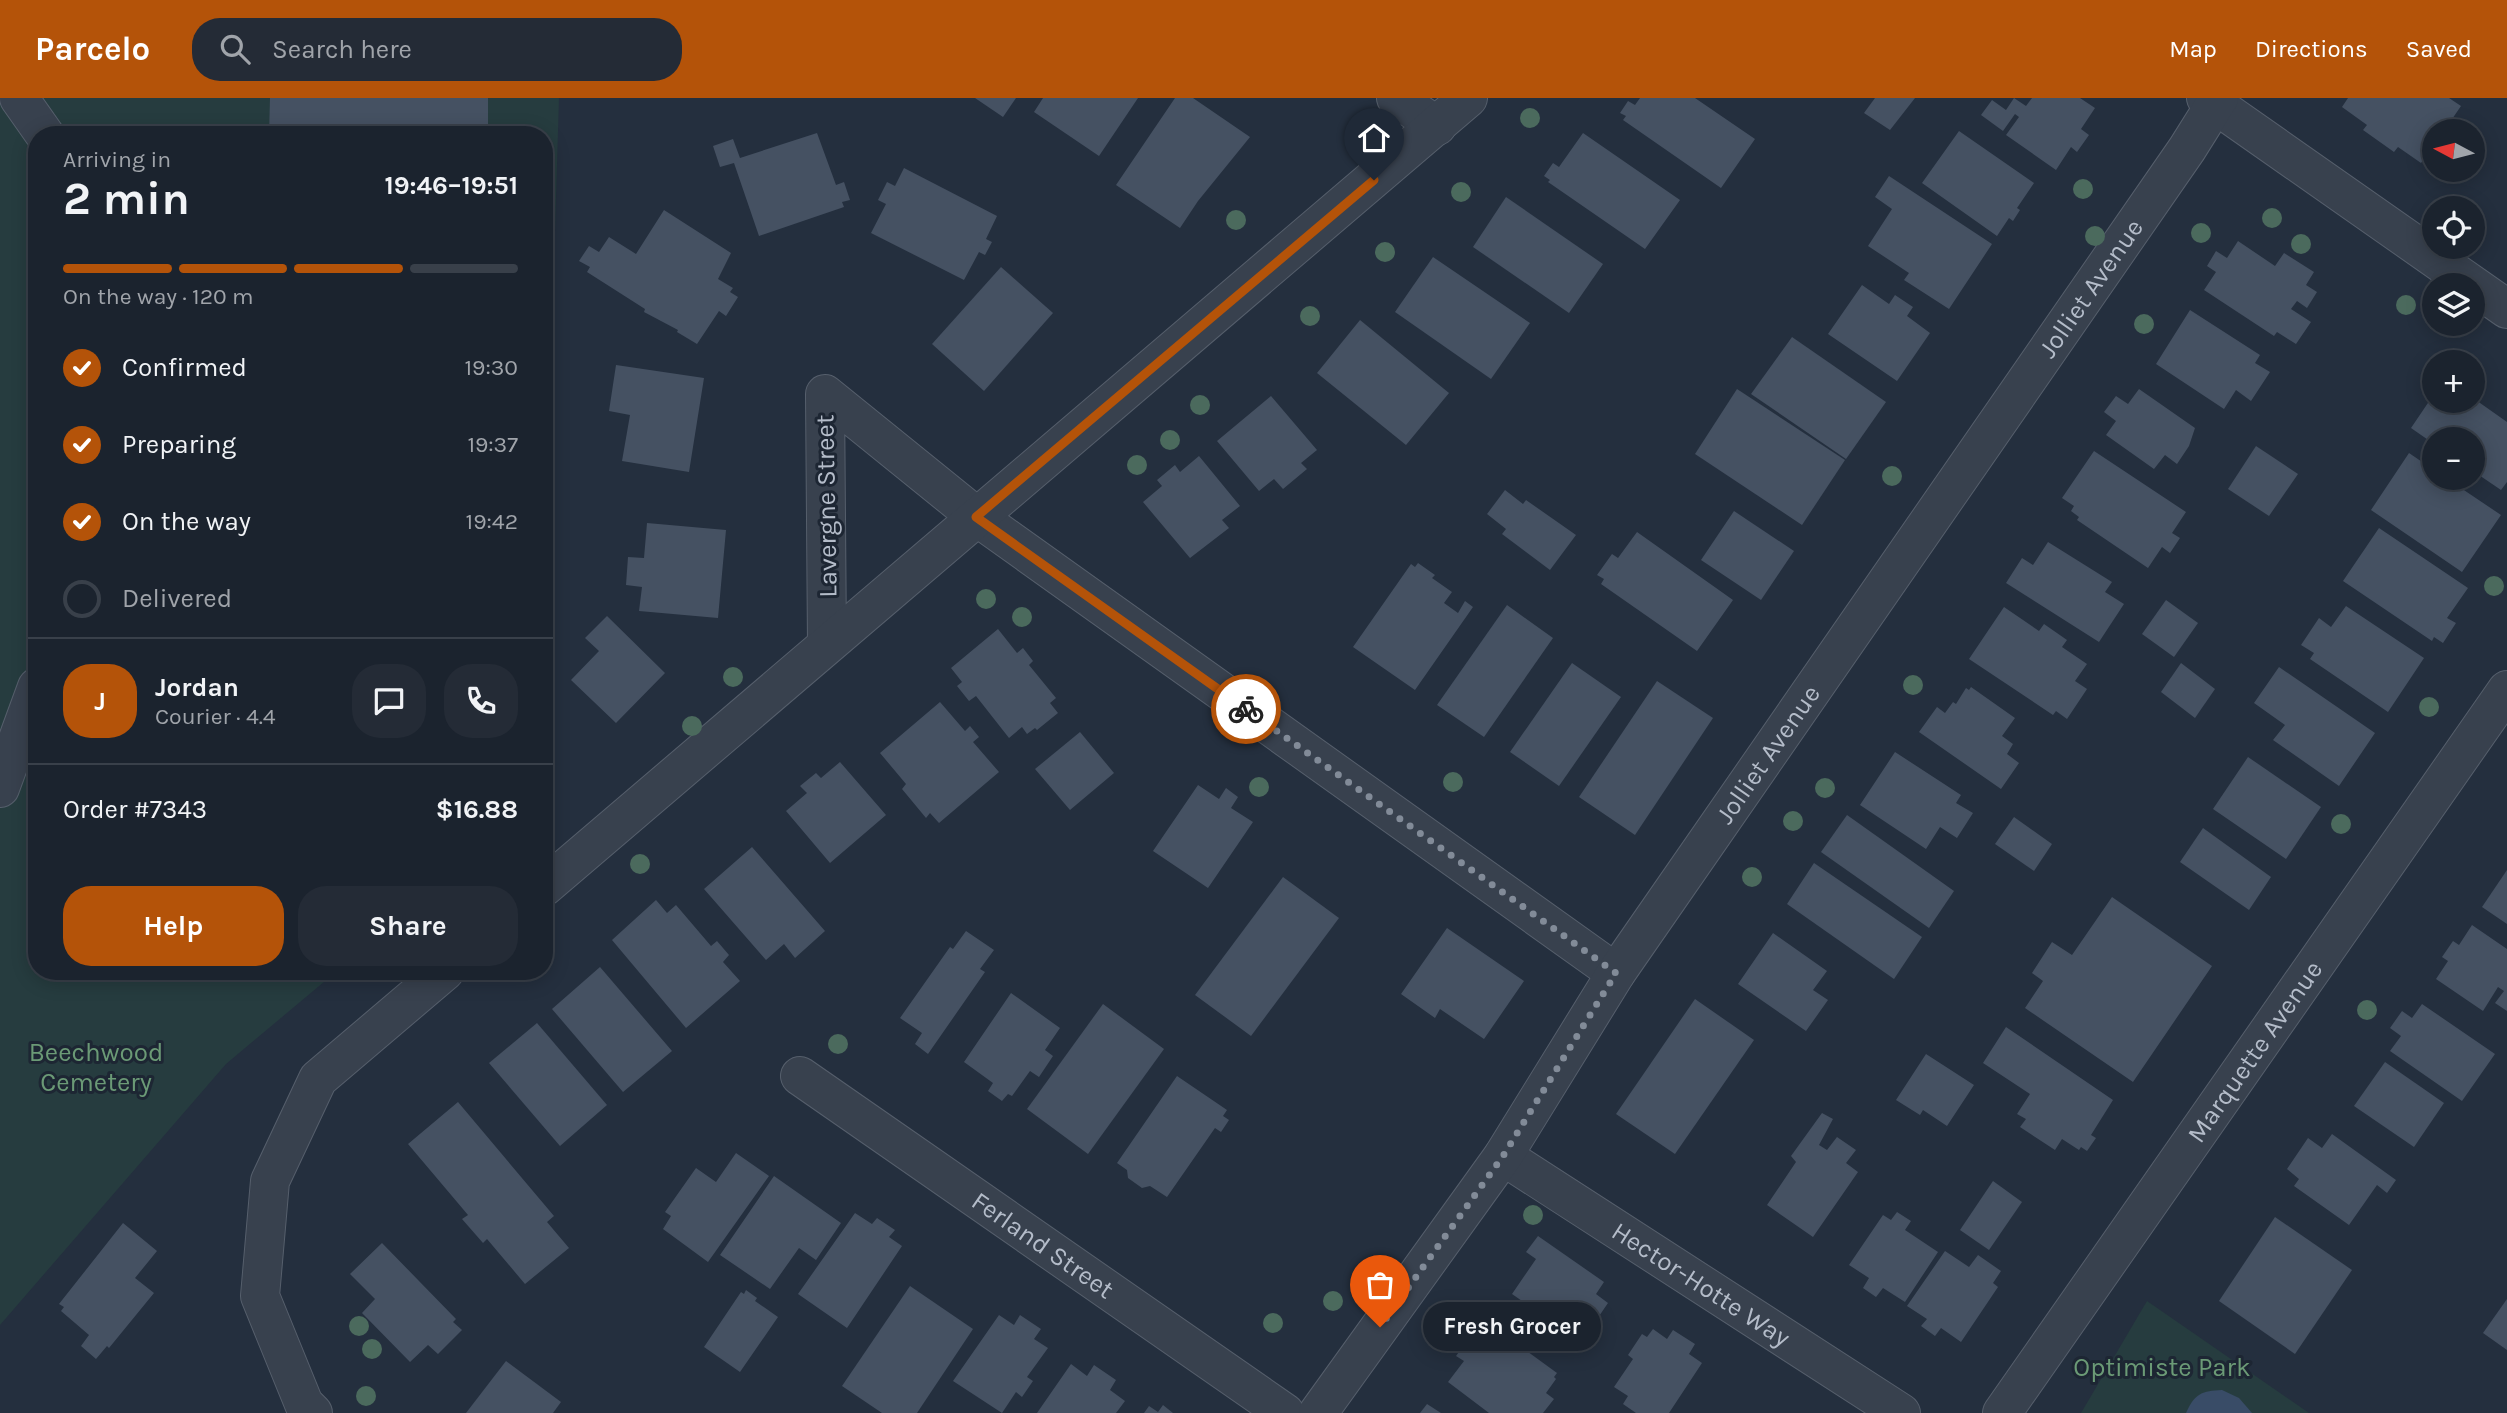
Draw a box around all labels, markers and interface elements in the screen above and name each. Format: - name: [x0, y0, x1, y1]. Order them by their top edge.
- search box: [192, 18, 682, 81]
- text: Parcelo: [35, 30, 150, 68]
- icon: search: [216, 30, 254, 68]
- text: Search here: [272, 34, 412, 65]
- text: Map: [2169, 35, 2217, 63]
- text: Directions: [2255, 35, 2368, 63]
- text: Saved: [2406, 35, 2472, 63]
- pin: [1344, 108, 1404, 180]
- icon: home: [1355, 119, 1393, 157]
- north arrow: [2422, 119, 2485, 182]
- map controls: [2422, 119, 2485, 490]
- text: Arriving in: [63, 146, 171, 173]
- text: 19:46–19:51: [384, 170, 518, 201]
- text: 2 min: [63, 172, 190, 226]
- button: locate: [2422, 196, 2485, 259]
- street label: Jolliet Avenue: [2032, 213, 2150, 364]
- button: layers: [2422, 273, 2485, 336]
- text: On the way · 120 m: [63, 283, 254, 310]
- icon: check: [63, 349, 101, 387]
- button: +: [2422, 350, 2485, 413]
- text: Confirmed: [122, 352, 247, 383]
- text: 19:30: [465, 354, 518, 381]
- street label: Lavergne Street: [809, 414, 844, 598]
- icon: check: [63, 426, 101, 464]
- button: −: [2422, 427, 2485, 490]
- text: Preparing: [122, 429, 236, 460]
- text: 19:37: [467, 431, 518, 458]
- icon: check: [63, 503, 101, 541]
- text: On the way: [122, 506, 251, 537]
- text: 19:42: [466, 508, 518, 535]
- text: Delivered: [122, 583, 232, 614]
- button: chat: [352, 664, 426, 738]
- button: phone: [444, 664, 518, 738]
- text: Jordan: [155, 672, 239, 703]
- courier: [1211, 674, 1281, 744]
- street label: Jolliet Avenue: [1709, 679, 1827, 830]
- text: J: [94, 686, 106, 717]
- icon: bike: [1227, 690, 1265, 728]
- text: Courier · 4.4: [155, 703, 276, 730]
- text: Order #7343: [63, 794, 207, 825]
- text: $16.88: [436, 794, 518, 825]
- button: Help: [63, 886, 284, 966]
- button: Share: [298, 886, 518, 966]
- street label: Marquette Avenue: [2181, 955, 2329, 1149]
- park label: Beechwood Cemetery: [29, 1037, 163, 1098]
- street label: Ferland Street: [966, 1185, 1120, 1306]
- street label: Hector-Hotte Way: [1606, 1215, 1796, 1353]
- pin: [1350, 1255, 1410, 1327]
- icon: bag: [1361, 1266, 1399, 1304]
- callout: Fresh Grocer: [1422, 1302, 1600, 1352]
- text: Fresh Grocer: [1443, 1313, 1581, 1340]
- park label: Optimiste Park: [2073, 1352, 2251, 1383]

